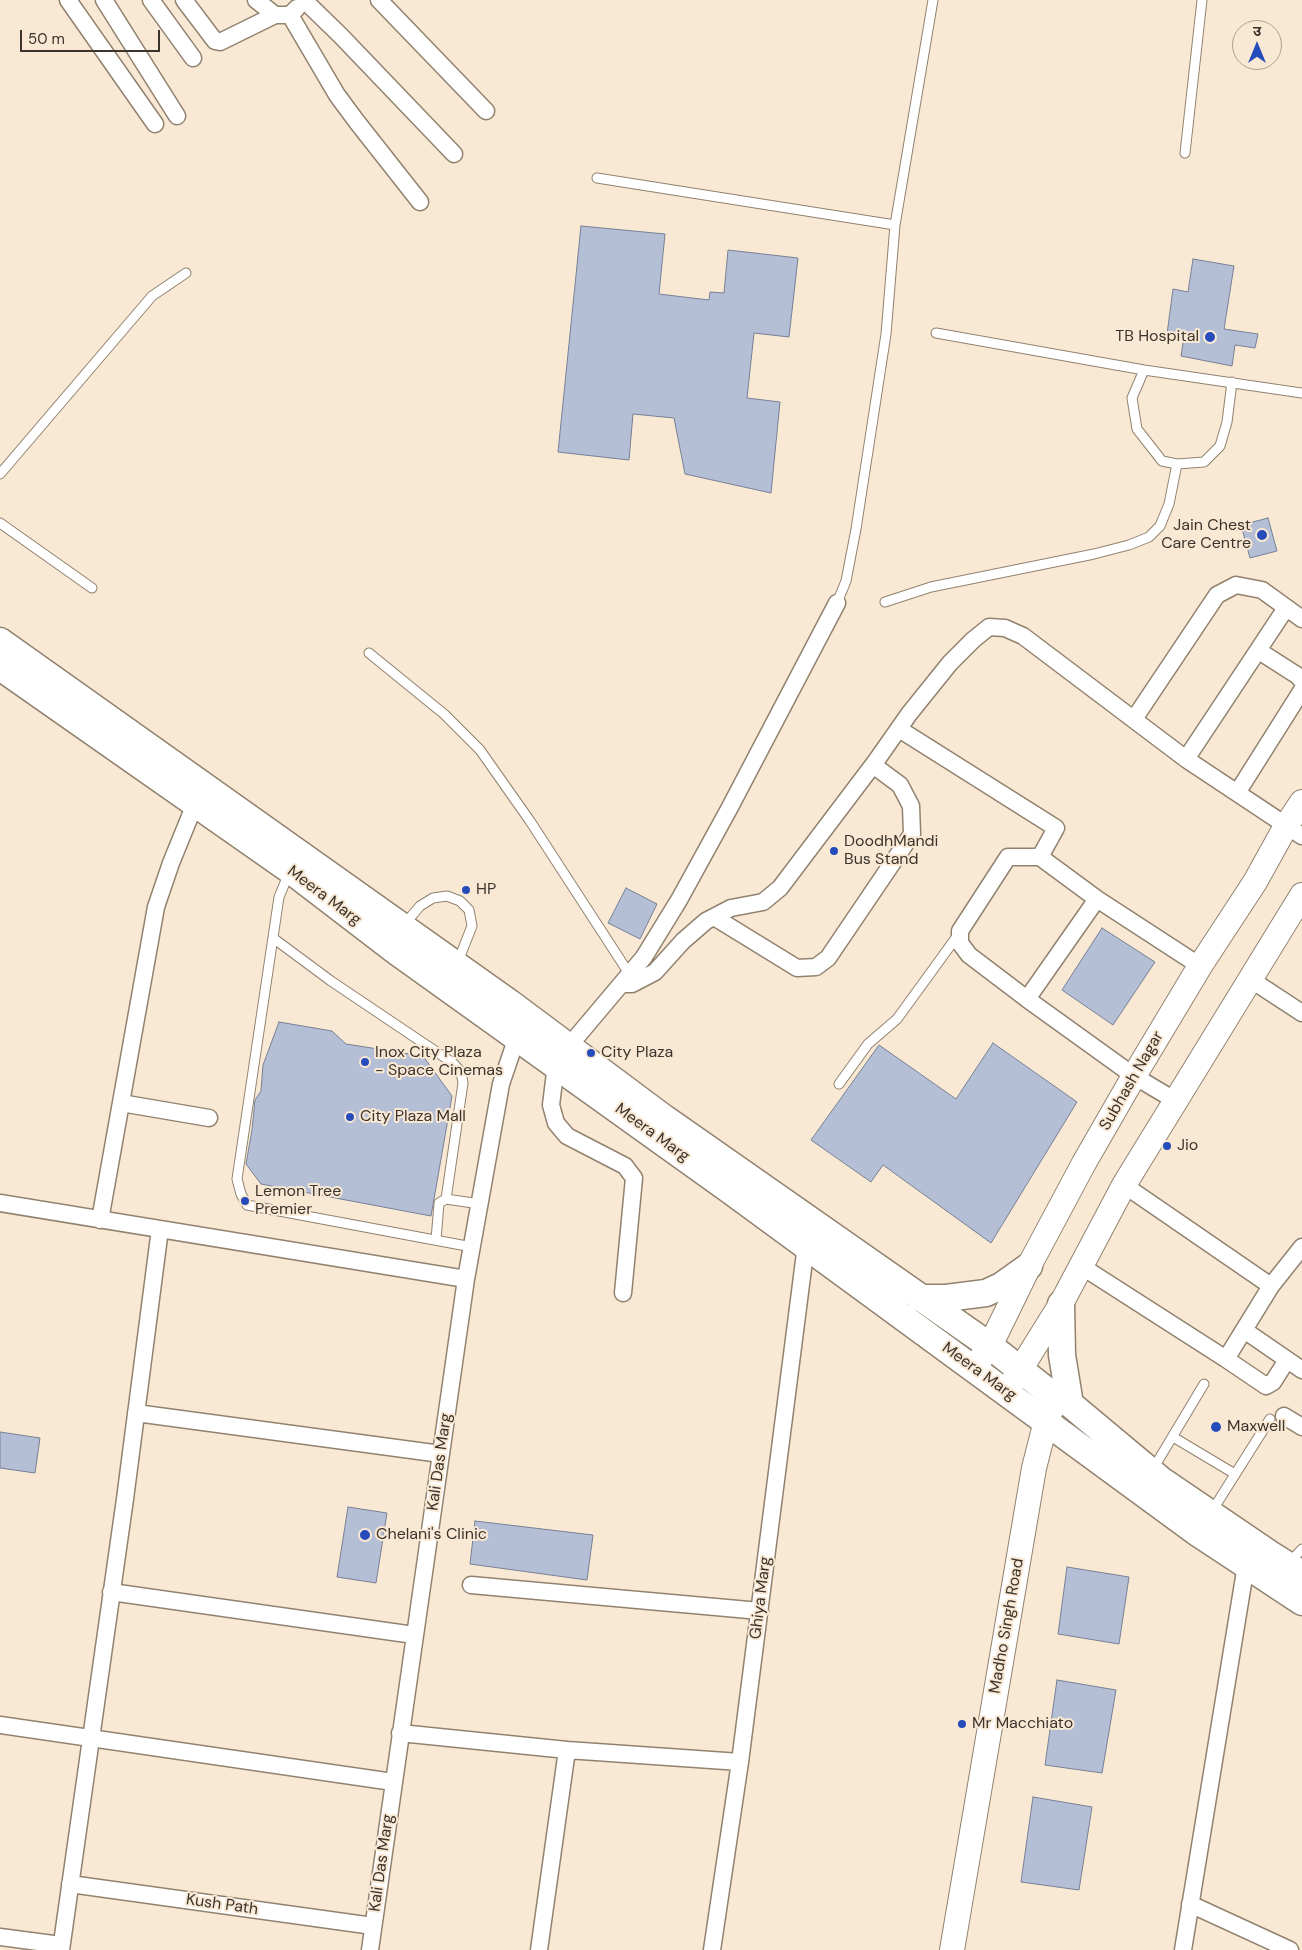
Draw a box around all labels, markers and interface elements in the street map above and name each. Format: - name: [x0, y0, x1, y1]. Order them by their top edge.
- scale bar: [22, 20, 162, 52]
- north arrow: [1232, 20, 1282, 70]
- text: उ: [1253, 22, 1261, 40]
- text: 50 m: [28, 29, 65, 49]
- place label: TB Hospital: [1115, 327, 1199, 347]
- marker: TB Hospital: [1203, 330, 1217, 344]
- place label: Jain Chest Care Centre: [1161, 516, 1251, 554]
- marker: Jain Chest Care Centre: [1255, 528, 1269, 542]
- place label: DoodhMandi Bus Stand: [844, 832, 938, 870]
- marker: DoodhMandi Bus Stand: [828, 845, 840, 857]
- street label: Meera Marg: [283, 862, 365, 930]
- place label: HP: [476, 880, 496, 900]
- marker: HP: [460, 884, 472, 896]
- street label: Subhash Nagar: [1096, 1028, 1168, 1134]
- place label: Inox City Plaza - Space Cinemas: [375, 1043, 503, 1081]
- place label: City Plaza: [601, 1043, 673, 1063]
- marker: City Plaza: [585, 1047, 597, 1059]
- marker: Inox City Plaza - Space Cinemas: [359, 1056, 371, 1068]
- street label: Meera Marg: [611, 1100, 693, 1166]
- place label: City Plaza Mall: [360, 1107, 466, 1127]
- marker: City Plaza Mall: [344, 1111, 356, 1123]
- place label: Jio: [1177, 1136, 1198, 1156]
- marker: Jio: [1161, 1140, 1173, 1152]
- place label: Lemon Tree Premier: [255, 1182, 341, 1220]
- marker: Lemon Tree Premier: [239, 1195, 251, 1207]
- street label: Meera Marg: [938, 1339, 1020, 1405]
- street label: Kali Das Marg: [424, 1412, 456, 1512]
- place label: Maxwell: [1227, 1417, 1285, 1437]
- marker: Maxwell: [1209, 1420, 1223, 1434]
- place label: Chelani's Clinic: [376, 1525, 487, 1545]
- marker: Chelani's Clinic: [358, 1528, 372, 1542]
- street label: Ghiya Marg: [746, 1555, 776, 1641]
- street label: Madho Singh Road: [986, 1557, 1028, 1695]
- place label: Mr Macchiato: [972, 1714, 1073, 1734]
- marker: Mr Macchiato: [956, 1718, 968, 1730]
- street label: Kali Das Marg: [366, 1813, 398, 1913]
- street label: Kush Path: [185, 1890, 259, 1920]

